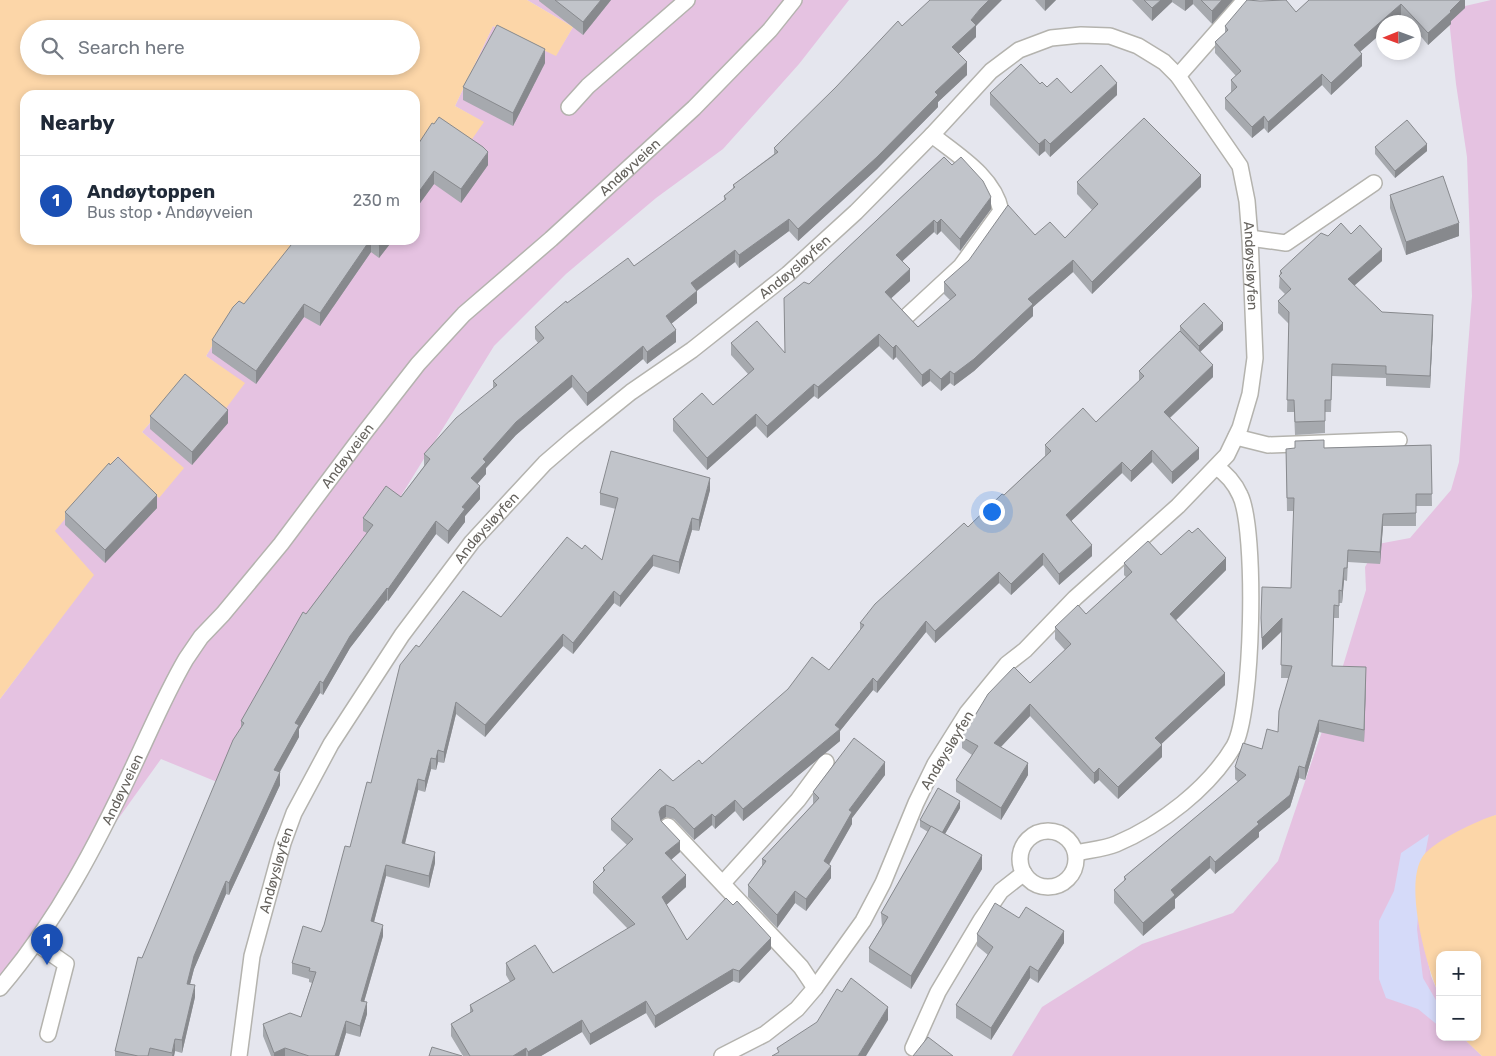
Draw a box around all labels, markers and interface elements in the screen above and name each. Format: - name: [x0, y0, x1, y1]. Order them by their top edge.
- north arrow: [1376, 15, 1421, 60]
- search box: [20, 20, 420, 75]
- icon: search: [38, 34, 66, 62]
- text: Search here: [78, 36, 185, 59]
- text: Nearby: [40, 110, 115, 135]
- street label: Andøyveien: [596, 135, 664, 200]
- text: Andøytoppen: [87, 180, 215, 203]
- text: 1: [52, 191, 60, 210]
- text: 230 m: [353, 191, 400, 210]
- text: Bus stop · Andøyveien: [87, 203, 253, 222]
- street label: Andøysløyfen: [1240, 221, 1261, 311]
- street label: Andøysløyfen: [756, 232, 834, 303]
- street label: Andøyveien: [318, 420, 378, 492]
- street label: Andøysløyfen: [451, 489, 523, 567]
- your location: [979, 499, 1005, 525]
- street label: Andøysløyfen: [917, 708, 978, 793]
- street label: Andøyveien: [98, 751, 147, 828]
- street label: Andøysløyfen: [256, 825, 297, 915]
- pin: 1: [31, 924, 63, 965]
- map controls: [1436, 951, 1481, 1041]
- button: +: [1436, 951, 1481, 996]
- button: −: [1436, 996, 1481, 1041]

